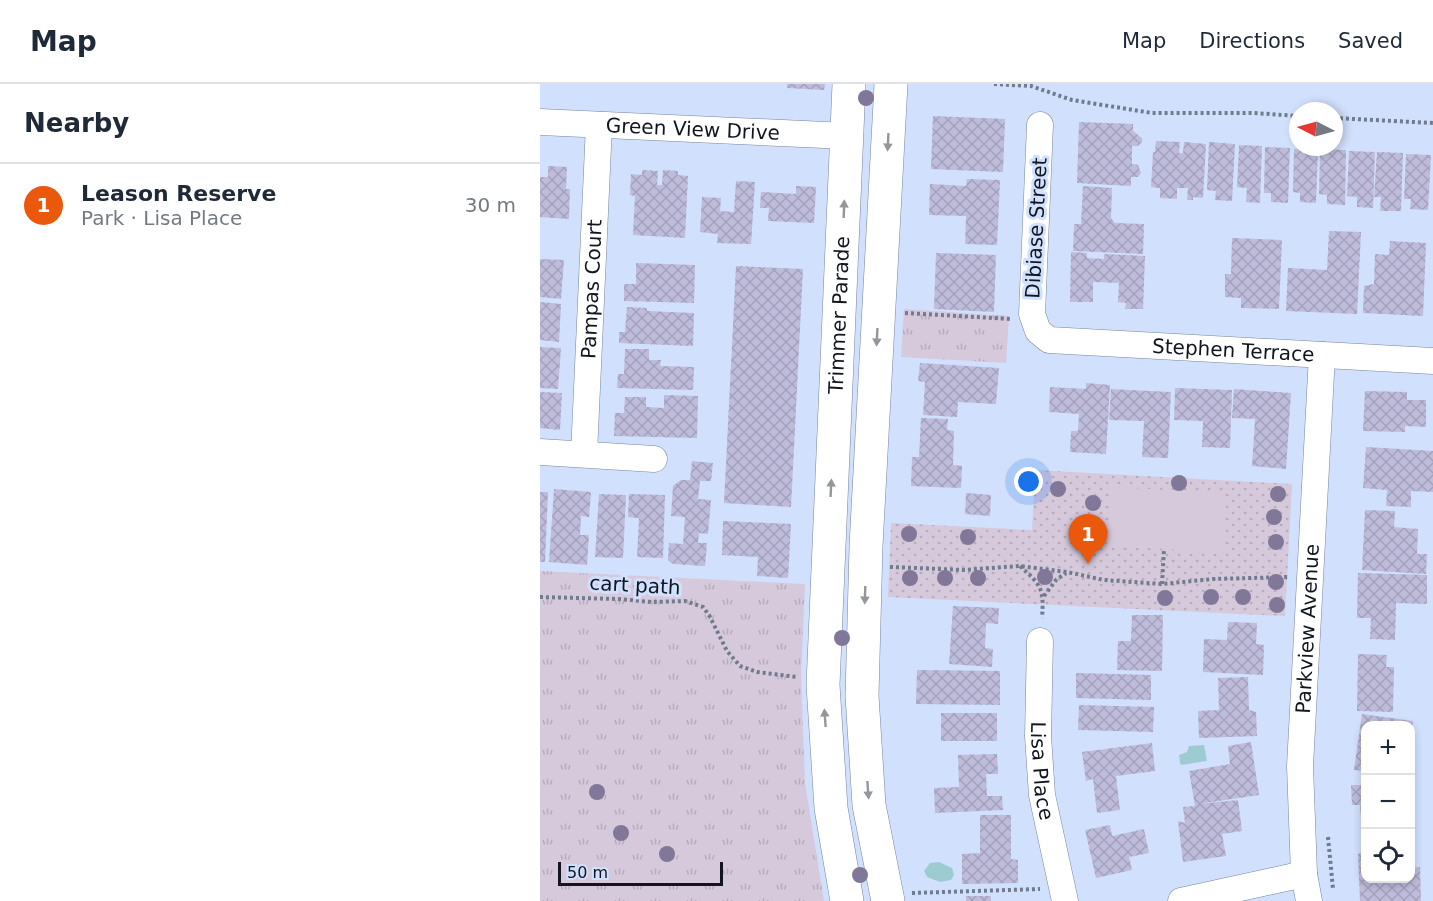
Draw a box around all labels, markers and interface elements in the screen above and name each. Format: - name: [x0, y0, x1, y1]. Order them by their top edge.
- text: Map: [30, 25, 97, 58]
- text: Map: [1122, 29, 1166, 53]
- text: Directions: [1199, 29, 1305, 53]
- text: Saved: [1338, 29, 1403, 53]
- north arrow: [1289, 102, 1343, 156]
- text: Nearby: [24, 108, 129, 138]
- street label: Green View Drive: [605, 113, 780, 145]
- one-way arrow: [883, 133, 892, 152]
- street label: Dibiase Street: [1020, 157, 1052, 299]
- text: Leason Reserve: [81, 181, 276, 206]
- text: 1: [37, 193, 50, 217]
- text: 30 m: [465, 193, 516, 217]
- one-way arrow: [839, 200, 848, 219]
- text: Park · Lisa Place: [81, 206, 242, 230]
- street label: Pampas Court: [576, 219, 607, 359]
- street label: Trimmer Parade: [824, 236, 854, 395]
- one-way arrow: [873, 328, 882, 347]
- street label: Stephen Terrace: [1152, 334, 1315, 366]
- your location: [1014, 467, 1043, 496]
- one-way arrow: [827, 478, 836, 497]
- pin: 1: [1068, 514, 1108, 564]
- street label: Parkview Avenue: [1291, 543, 1324, 714]
- street label: cart path: [589, 571, 681, 599]
- one-way arrow: [860, 585, 869, 604]
- one-way arrow: [821, 709, 830, 728]
- street label: Lisa Place: [1026, 721, 1059, 822]
- map controls: [1361, 721, 1415, 883]
- button: +: [1361, 721, 1415, 775]
- button: −: [1361, 775, 1415, 829]
- one-way arrow: [863, 780, 873, 799]
- button: locate: [1361, 829, 1415, 883]
- scale bar: [558, 859, 723, 886]
- text: 50 m: [567, 863, 608, 882]

